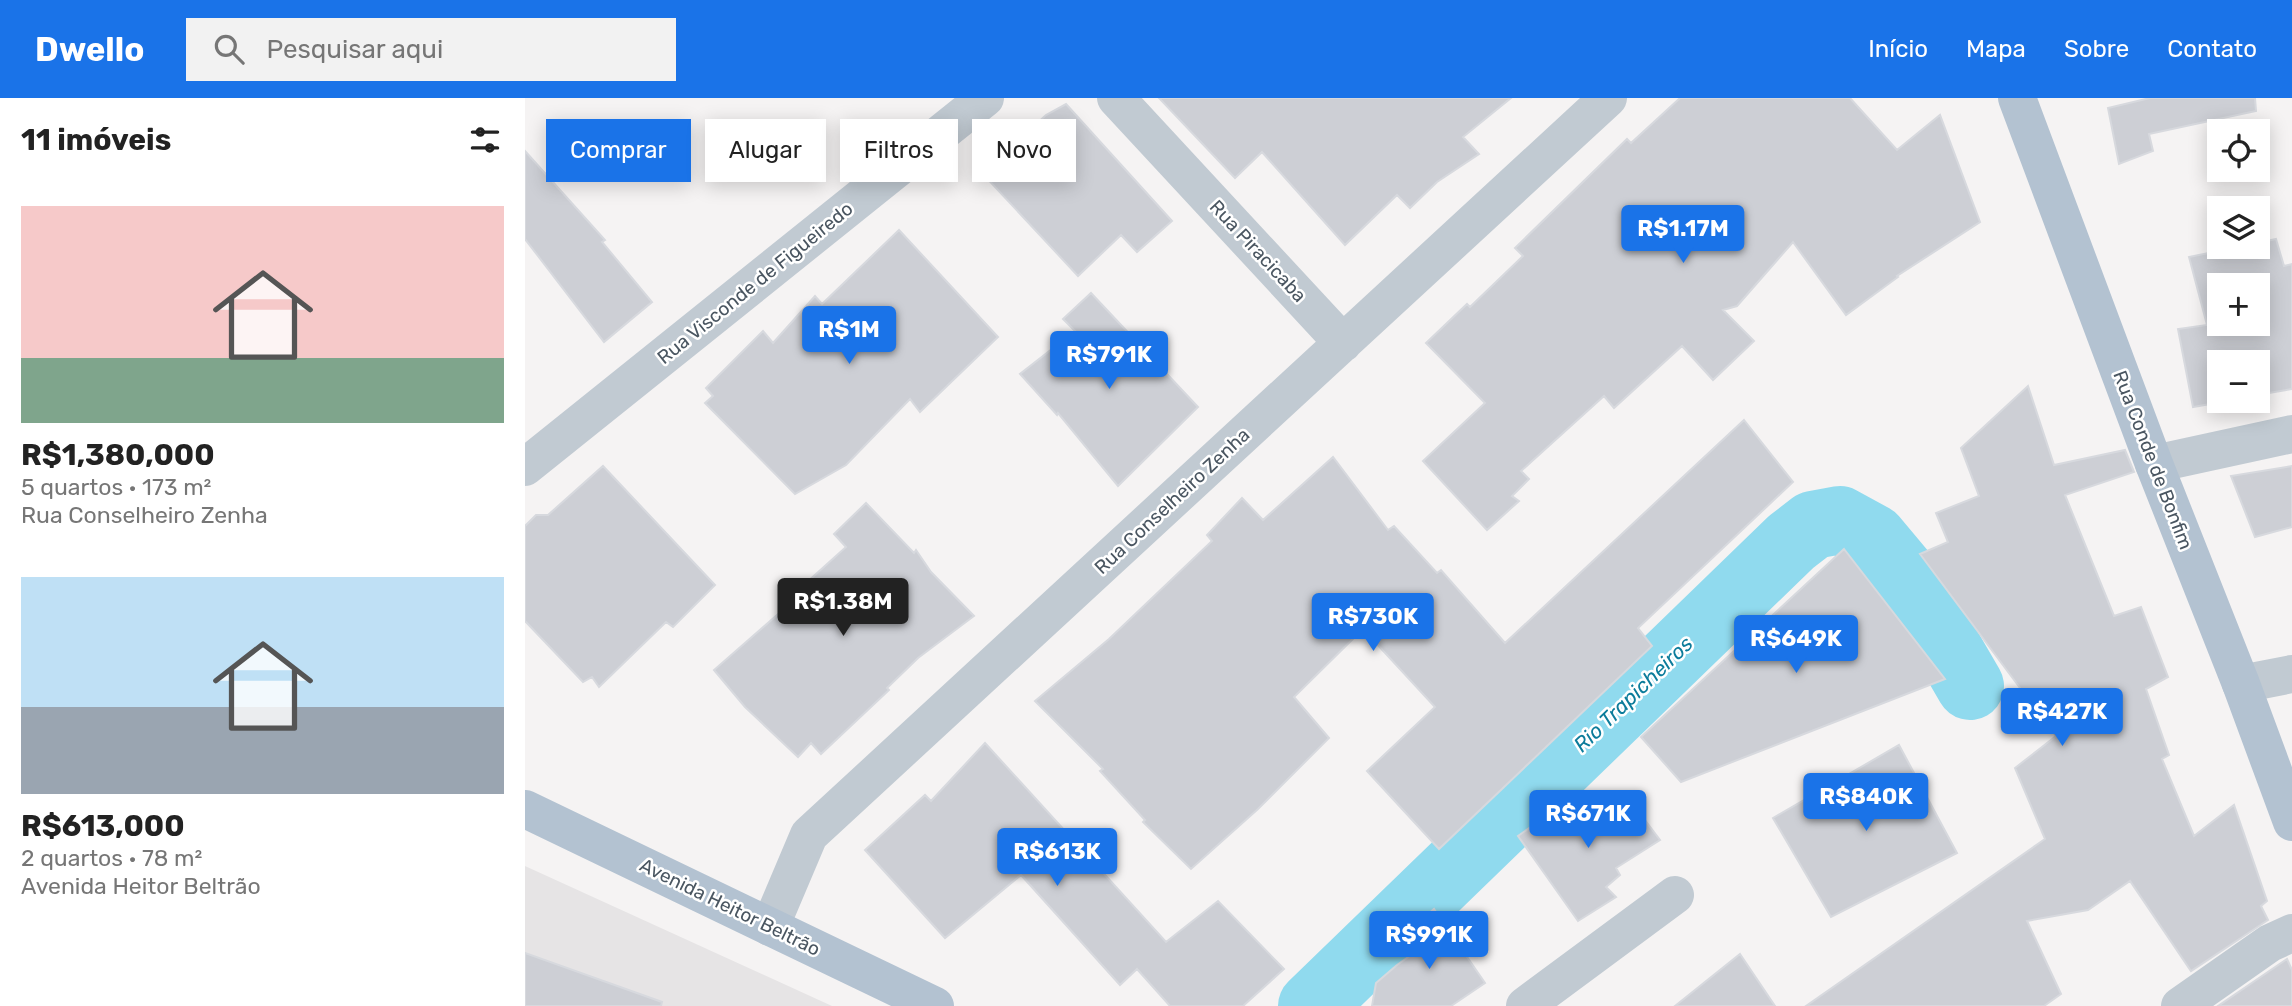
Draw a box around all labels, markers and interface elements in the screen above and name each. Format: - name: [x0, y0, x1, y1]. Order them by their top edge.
- search box: [186, 18, 676, 81]
- text: Dwello: [35, 30, 144, 69]
- icon: search: [210, 30, 248, 68]
- text: Pesquisar aqui: [266, 34, 443, 65]
- text: Início: [1868, 35, 1928, 63]
- text: Mapa: [1966, 35, 2026, 63]
- text: Sobre: [2064, 35, 2129, 63]
- text: Contato: [2167, 35, 2257, 63]
- chip: Comprar: [546, 119, 691, 182]
- chip: Alugar: [705, 119, 826, 182]
- chip: Filtros: [840, 119, 958, 182]
- chip: Novo: [972, 119, 1076, 182]
- map controls: [2207, 119, 2270, 413]
- button: locate: [2207, 119, 2270, 182]
- icon: filters: [466, 121, 504, 159]
- text: 11 imóveis: [21, 122, 171, 158]
- street label: Rua Piracicaba: [1205, 195, 1311, 307]
- button: layers: [2207, 196, 2270, 259]
- street label: Rua Visconde de Figueiredo: [653, 197, 857, 369]
- pin: R$1.17M: [1618, 206, 1748, 265]
- text: R$1.17M: [1637, 214, 1729, 242]
- icon: home: [200, 252, 326, 378]
- button: +: [2207, 273, 2270, 336]
- pin: R$1M: [808, 306, 890, 366]
- text: R$1M: [818, 315, 880, 343]
- pin: R$791K: [1052, 331, 1166, 391]
- text: R$791K: [1066, 340, 1152, 368]
- button: −: [2207, 350, 2270, 413]
- street label: Rua Conde de Bonfim: [2108, 367, 2198, 553]
- street label: Rua Conselheiro Zenha: [1090, 423, 1254, 579]
- text: R$1,380,000: [21, 437, 215, 473]
- text: 5 quartos · 173 m²: [21, 473, 211, 501]
- text: Rua Conselheiro Zenha: [21, 501, 268, 529]
- pin: R$1.38M: [778, 578, 908, 638]
- text: R$1.38M: [794, 587, 893, 615]
- pin: R$730K: [1316, 594, 1430, 653]
- text: R$730K: [1328, 602, 1418, 630]
- pin: R$649K: [1739, 616, 1853, 675]
- icon: home: [200, 623, 326, 749]
- text: R$649K: [1750, 624, 1842, 652]
- water label: Rio Trapicheiros: [1568, 631, 1698, 757]
- pin: R$427K: [2005, 688, 2119, 748]
- text: R$427K: [2017, 697, 2107, 725]
- pin: R$840K: [1809, 774, 1923, 833]
- text: R$840K: [1819, 782, 1913, 810]
- pin: R$671K: [1531, 790, 1645, 850]
- text: R$671K: [1545, 799, 1631, 827]
- text: R$613,000: [21, 808, 185, 844]
- pin: R$613K: [1000, 828, 1114, 888]
- text: R$613K: [1013, 837, 1101, 865]
- text: 2 quartos · 78 m²: [21, 844, 202, 872]
- street label: Avenida Heitor Beltrão: [636, 853, 824, 961]
- text: Avenida Heitor Beltrão: [21, 872, 261, 900]
- pin: R$991K: [1372, 912, 1486, 971]
- text: R$991K: [1385, 920, 1473, 948]

